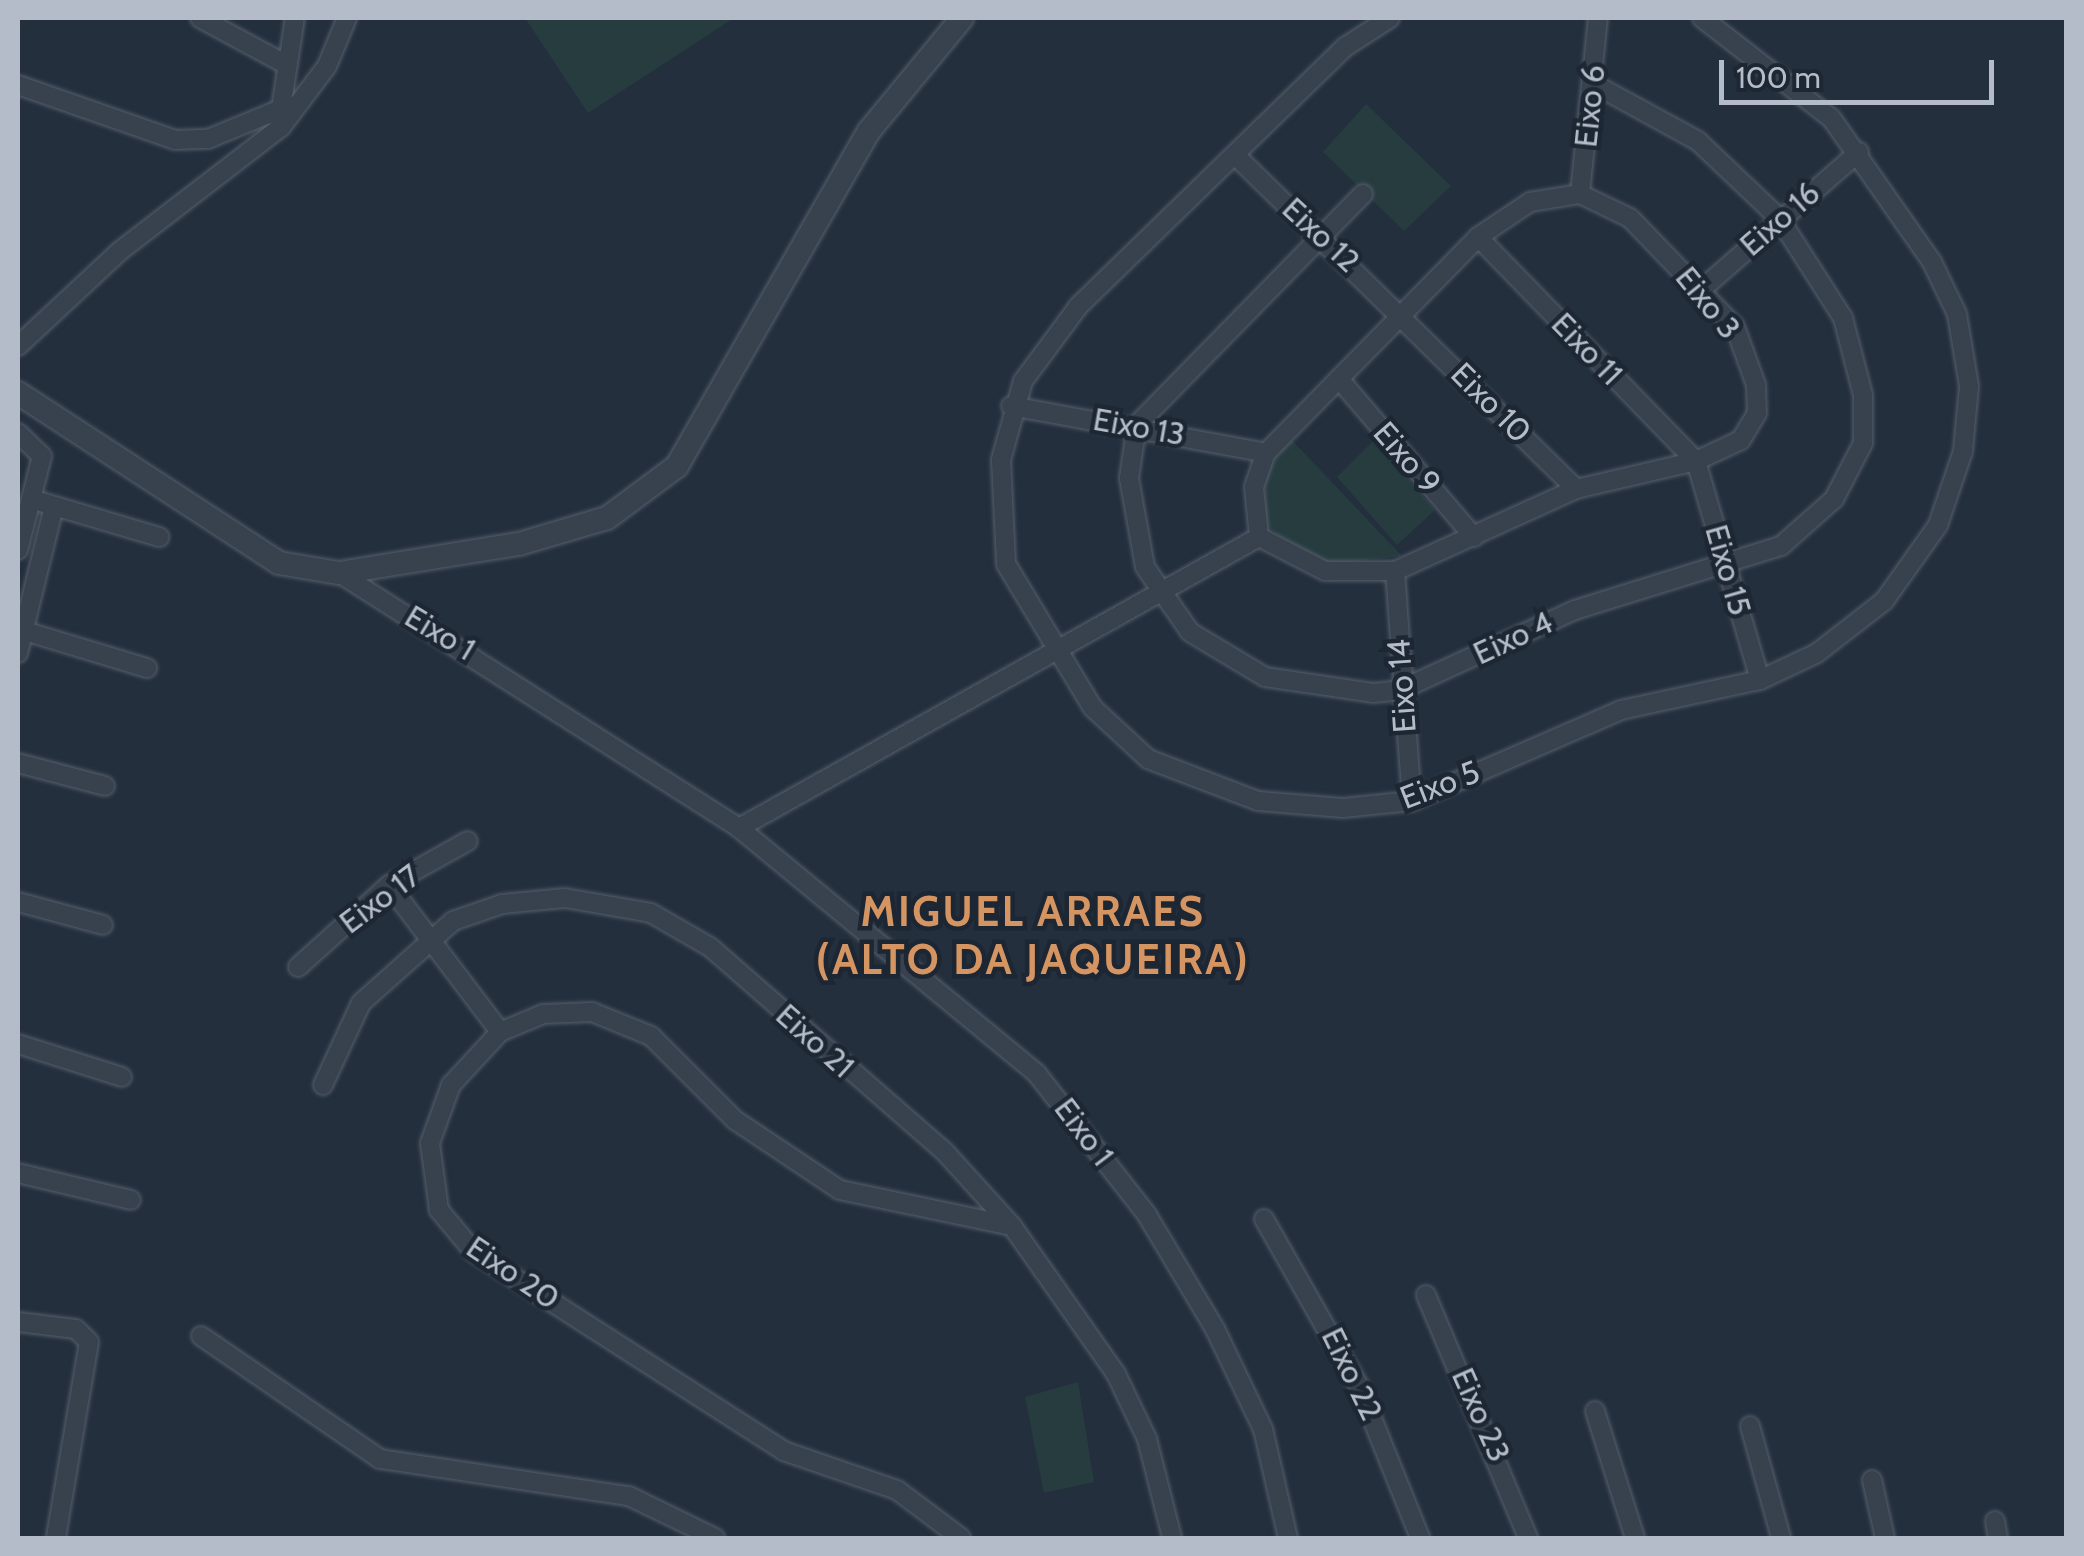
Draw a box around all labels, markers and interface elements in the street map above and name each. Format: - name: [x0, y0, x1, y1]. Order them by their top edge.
- scale bar: [1724, 40, 1999, 102]
- text: 100 m: [1736, 59, 1821, 96]
- street label: Eixo 6: [1567, 63, 1613, 149]
- street label: Eixo 16: [1732, 174, 1828, 264]
- street label: Eixo 12: [1274, 190, 1368, 280]
- street label: Eixo 3: [1667, 259, 1749, 347]
- street label: Eixo 11: [1544, 305, 1630, 393]
- street label: Eixo 10: [1443, 355, 1539, 451]
- street label: Eixo 13: [1090, 400, 1188, 454]
- street label: Eixo 9: [1365, 414, 1449, 502]
- street label: Eixo 15: [1697, 520, 1759, 620]
- street label: Eixo 1: [398, 597, 482, 669]
- street label: Eixo 4: [1467, 603, 1559, 673]
- street label: Eixo 14: [1380, 638, 1424, 734]
- street label: Eixo 5: [1395, 752, 1485, 818]
- street label: Eixo 17: [332, 856, 428, 942]
- district label: MIGUEL ARRAES (ALTO DA JAQUEIRA): [816, 886, 1250, 984]
- street label: Eixo 21: [768, 996, 862, 1086]
- street label: Eixo 1: [1046, 1090, 1122, 1174]
- street label: Eixo 20: [459, 1228, 567, 1318]
- street label: Eixo 22: [1313, 1321, 1391, 1427]
- street label: Eixo 23: [1443, 1362, 1519, 1468]

